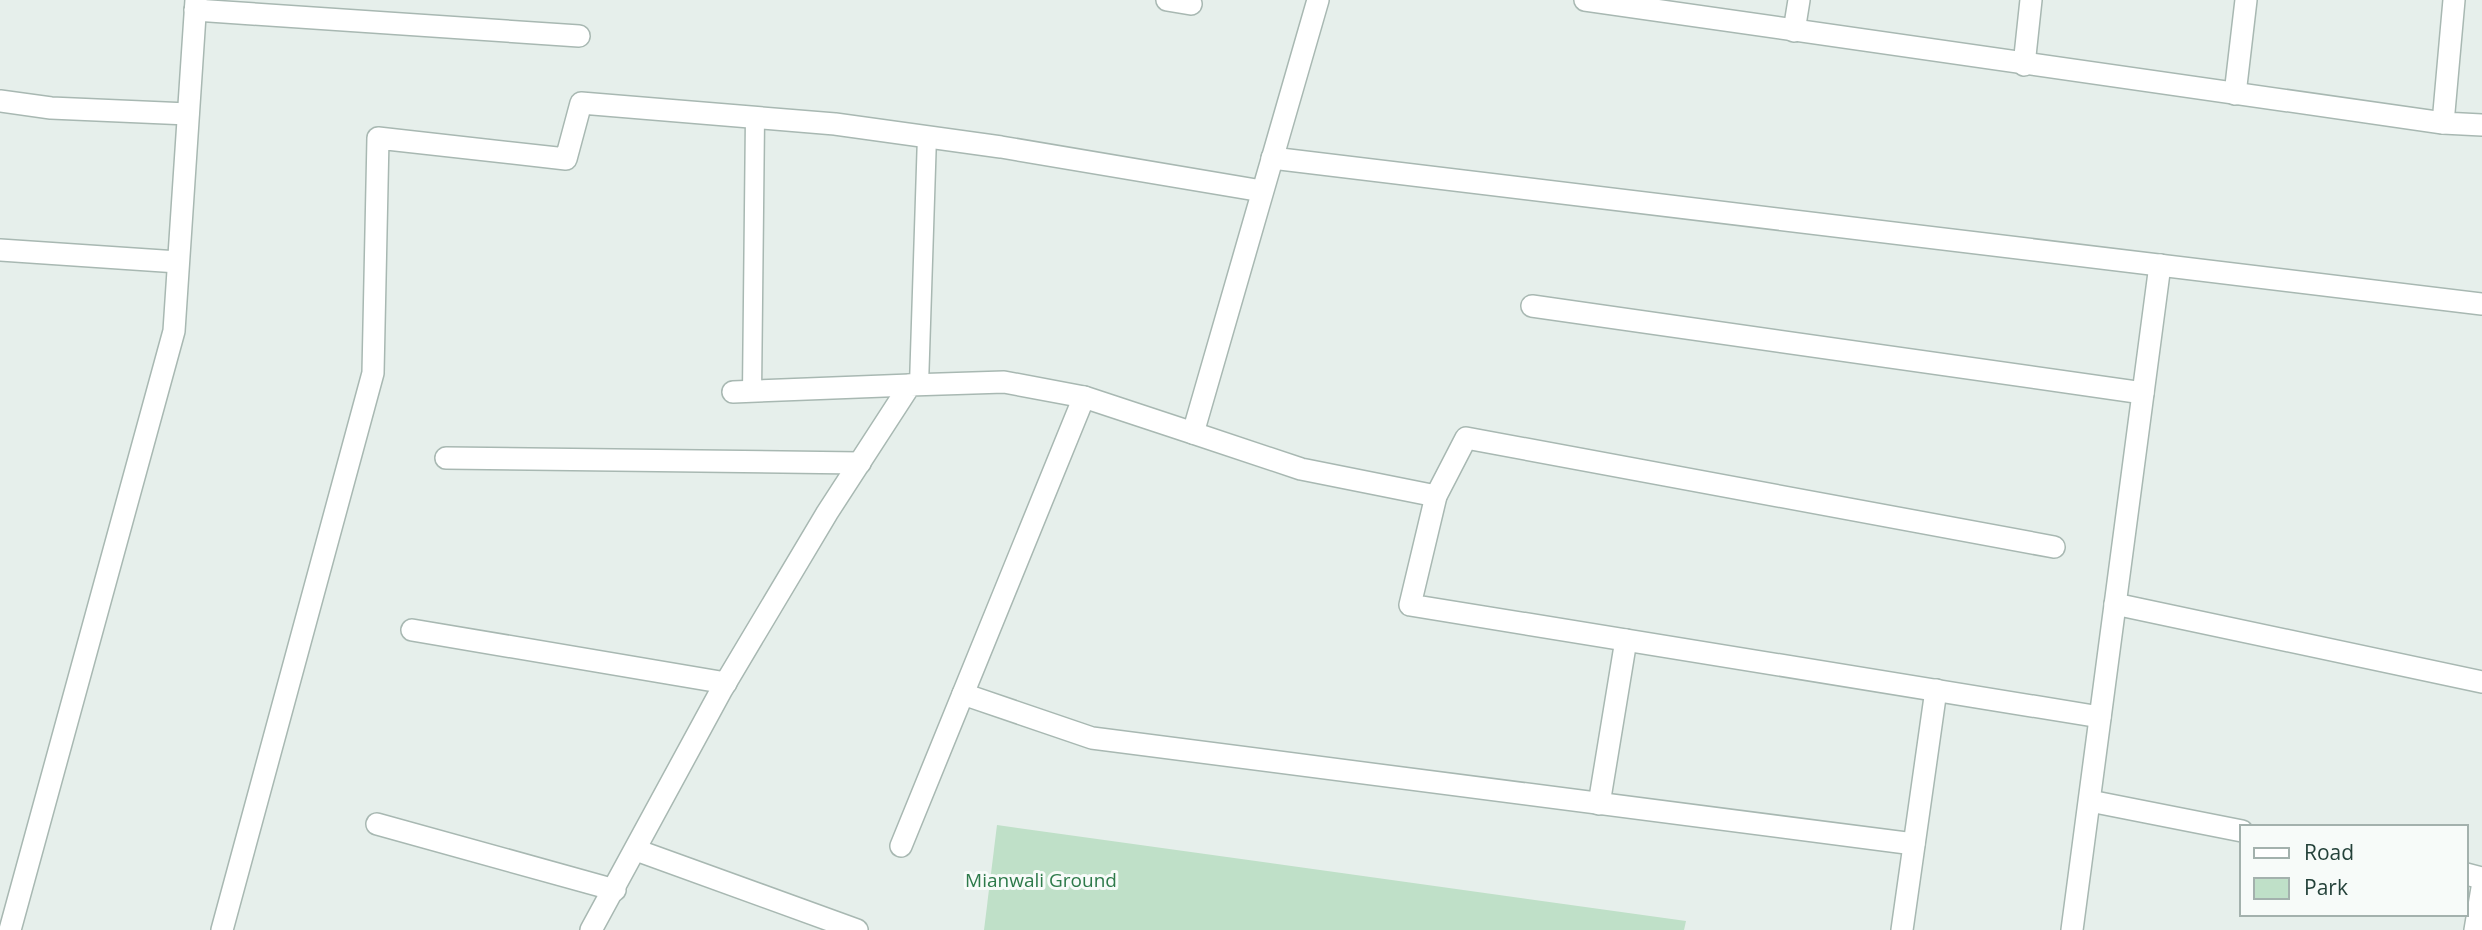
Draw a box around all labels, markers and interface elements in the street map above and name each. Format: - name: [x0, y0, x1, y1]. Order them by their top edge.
- legend: [2240, 825, 2468, 916]
- text: Road: [2304, 838, 2354, 866]
- park label: Mianwali Ground: [965, 867, 1117, 893]
- text: Park: [2304, 873, 2348, 901]

